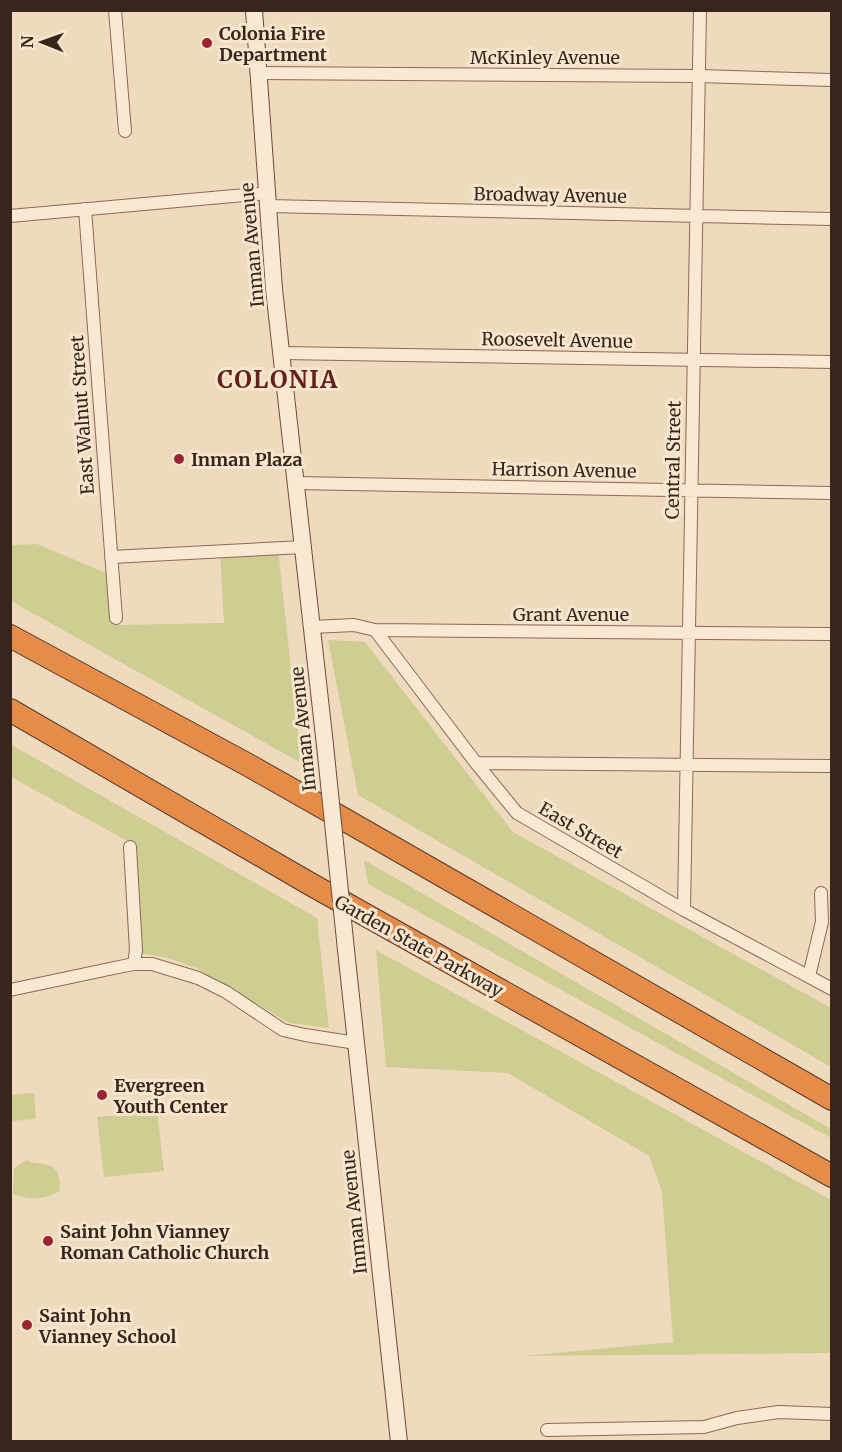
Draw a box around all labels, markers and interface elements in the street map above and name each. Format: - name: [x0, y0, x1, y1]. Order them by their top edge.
- north arrow: [12, 12, 72, 72]
- place label: Colonia Fire Department: [219, 22, 328, 66]
- text: N: [17, 35, 37, 48]
- marker: Colonia Fire Department: [200, 36, 214, 50]
- street label: McKinley Avenue: [470, 46, 620, 69]
- street label: Inman Avenue: [235, 182, 269, 308]
- street label: Broadway Avenue: [473, 182, 627, 208]
- street label: Roosevelt Avenue: [481, 327, 633, 353]
- street label: East Walnut Street: [65, 334, 99, 496]
- district label: COLONIA: [217, 364, 339, 395]
- street label: Central Street: [660, 400, 686, 520]
- place label: Inman Plaza: [191, 448, 303, 471]
- marker: Inman Plaza: [172, 452, 186, 466]
- street label: Harrison Avenue: [491, 457, 637, 483]
- street label: Grant Avenue: [513, 603, 629, 626]
- street label: Inman Avenue: [285, 666, 321, 792]
- street label: East Street: [535, 797, 627, 863]
- street label: Garden State Parkway: [331, 890, 508, 1002]
- place label: Evergreen Youth Center: [113, 1074, 228, 1118]
- marker: Evergreen Youth Center: [95, 1088, 109, 1102]
- street label: Inman Avenue: [336, 1149, 372, 1275]
- place label: Saint John Vianney Roman Catholic Church: [60, 1220, 269, 1264]
- marker: Saint John Vianney Roman Catholic Church: [41, 1234, 55, 1248]
- place label: Saint John Vianney School: [38, 1304, 176, 1348]
- marker: Saint John Vianney School: [20, 1318, 34, 1332]

